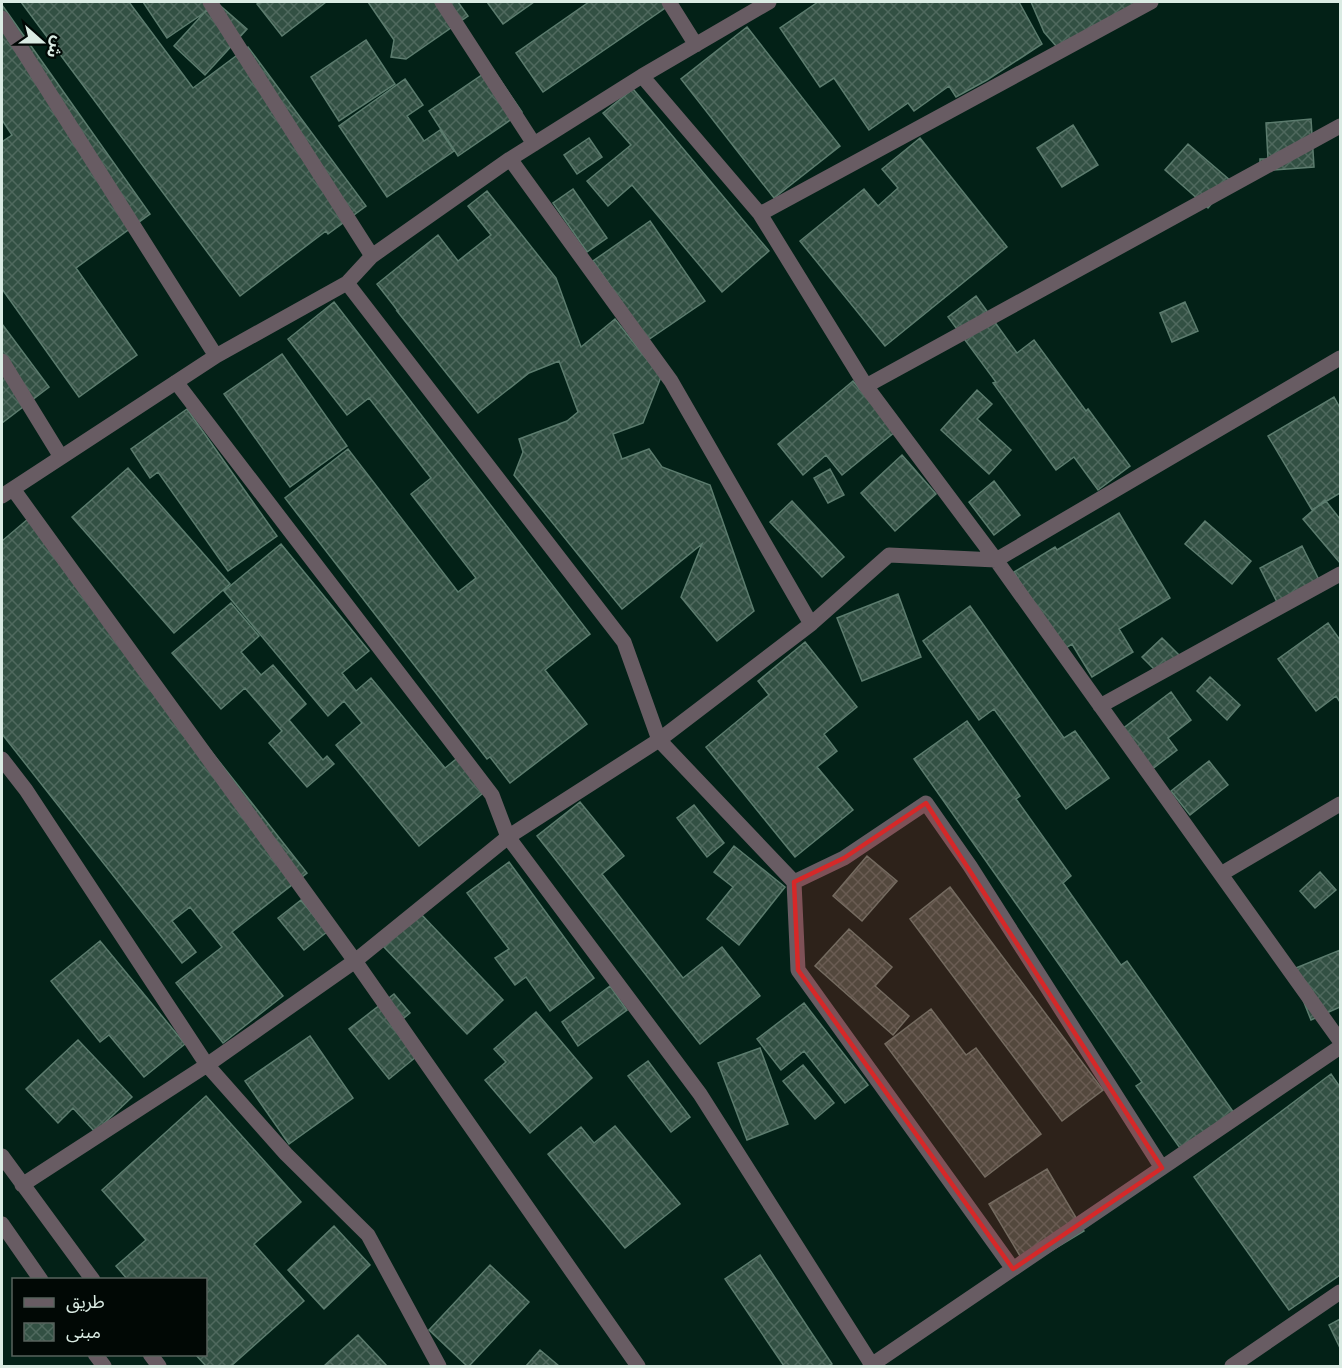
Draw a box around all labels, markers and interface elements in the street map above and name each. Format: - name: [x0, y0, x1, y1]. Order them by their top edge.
- north arrow: [12, 12, 72, 72]
- text: ش: [41, 33, 69, 61]
- legend: [12, 1278, 207, 1356]
- text: طريق: [66, 1290, 105, 1315]
- text: مبنى: [66, 1320, 101, 1345]

